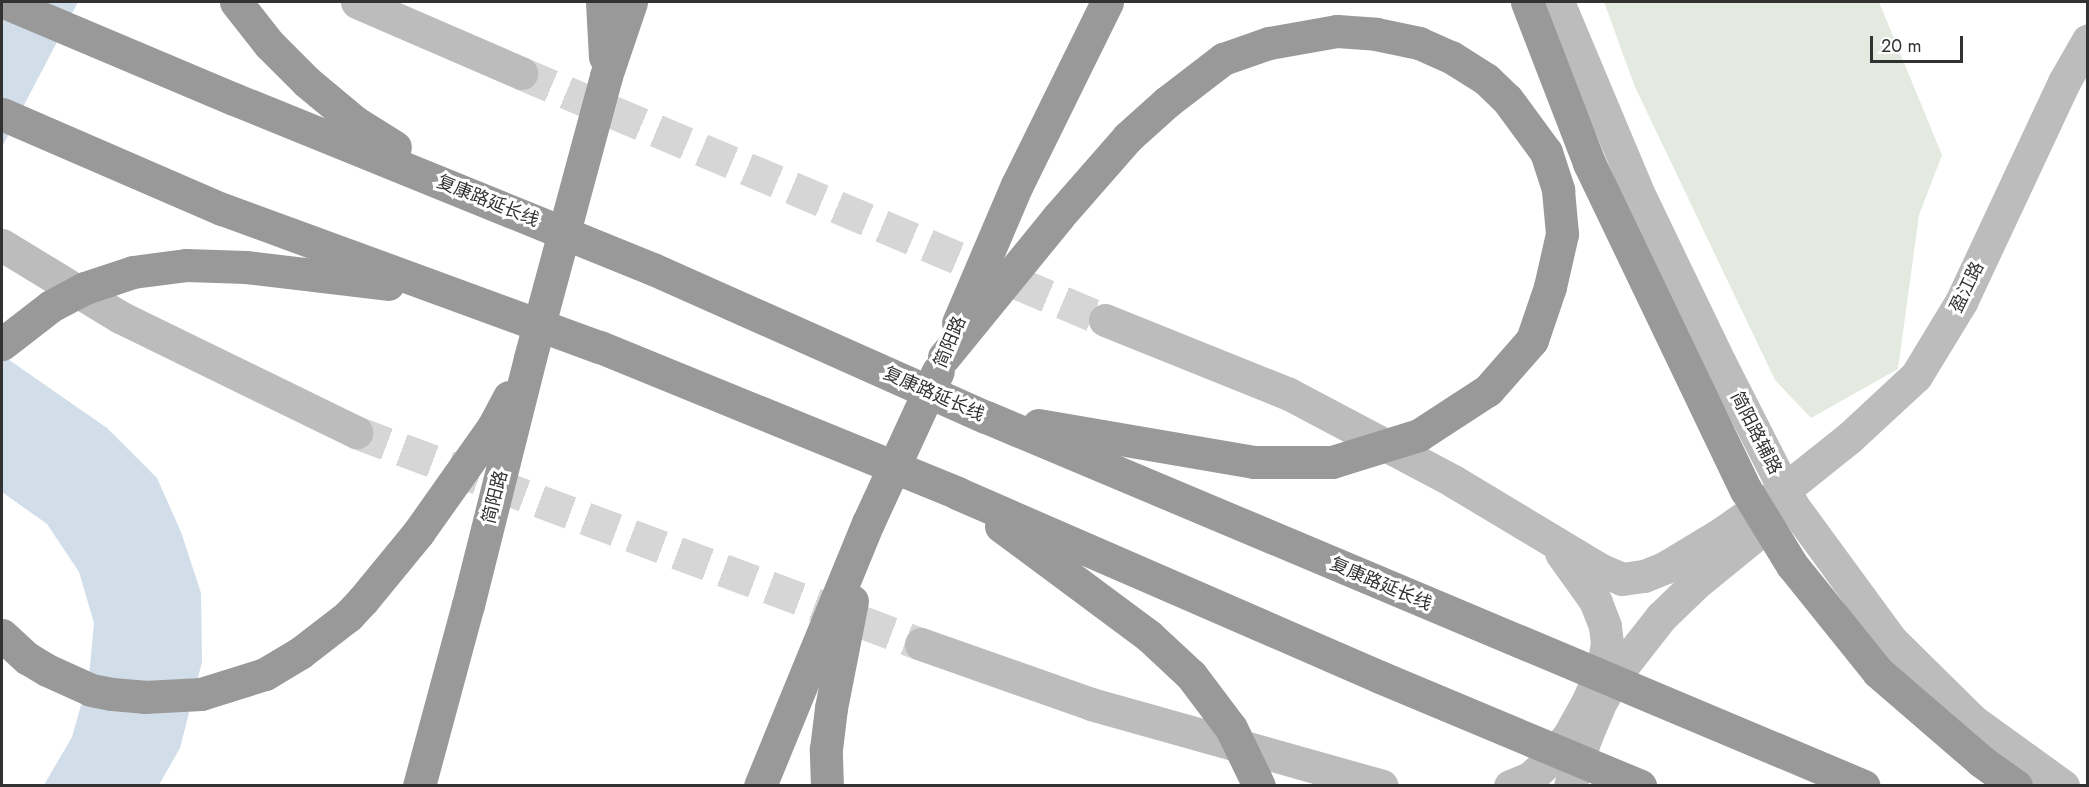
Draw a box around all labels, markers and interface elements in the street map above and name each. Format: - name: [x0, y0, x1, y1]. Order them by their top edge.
- scale bar: [1873, 24, 1966, 62]
- text: 20 m: [1881, 33, 1921, 59]
- street label: 复康路延长线: [434, 171, 542, 231]
- street label: 盈江路: [1945, 258, 1989, 316]
- street label: 简阳路: [930, 313, 970, 371]
- street label: 复康路延长线: [880, 362, 988, 426]
- street label: 简阳路辅路: [1726, 388, 1786, 478]
- street label: 简阳路: [478, 468, 512, 526]
- street label: 复康路延长线: [1327, 553, 1435, 615]

